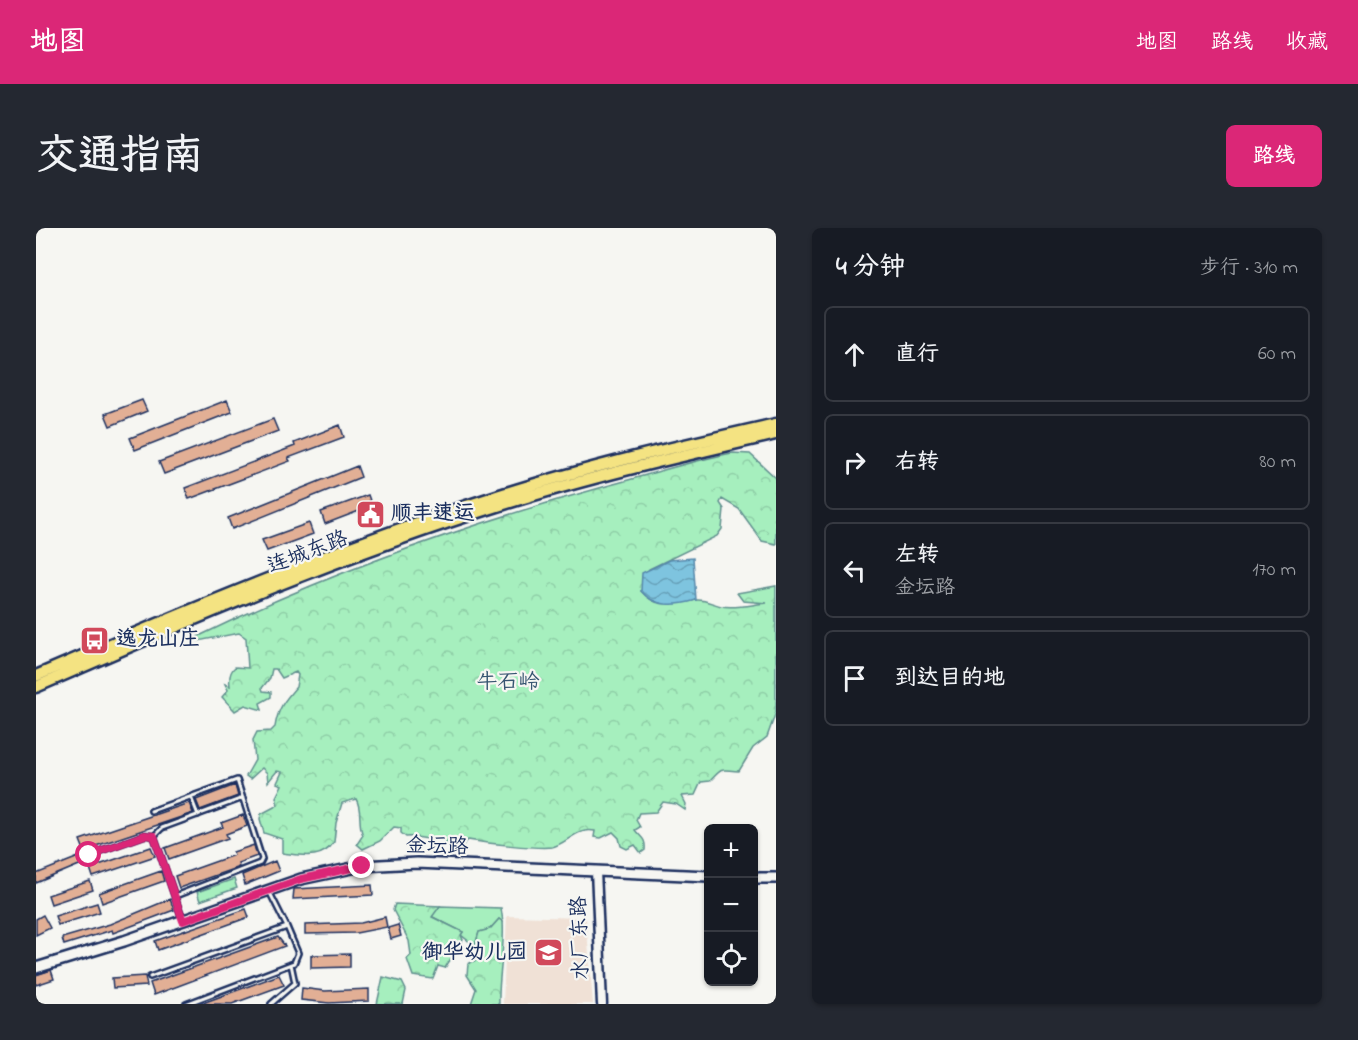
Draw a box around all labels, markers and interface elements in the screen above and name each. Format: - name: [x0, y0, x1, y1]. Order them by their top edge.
- text: 地图: [30, 23, 86, 64]
- text: 地图: [1136, 28, 1178, 58]
- text: 路线: [1211, 28, 1253, 58]
- text: 收藏: [1286, 28, 1328, 58]
- button: 路线: [1226, 125, 1322, 187]
- text: 交通指南: [36, 127, 204, 188]
- text: 4 分钟: [836, 249, 905, 287]
- text: 步行 · 310 m: [1200, 254, 1298, 283]
- icon: ahead: [838, 338, 871, 371]
- text: 直行: [895, 339, 939, 371]
- text: 60 m: [1258, 340, 1296, 369]
- icon: right: [838, 446, 871, 479]
- text: 右转: [895, 447, 939, 479]
- text: 80 m: [1259, 448, 1296, 477]
- public building icon: 顺丰速运: [354, 498, 386, 530]
- place label: 顺丰速运: [391, 499, 475, 529]
- street label: 连城东路: [263, 524, 353, 582]
- text: 左转: [895, 540, 939, 572]
- icon: left: [838, 554, 871, 587]
- text: 170 m: [1252, 556, 1296, 585]
- text: 金坛路: [895, 574, 955, 603]
- bus stop icon: 逸龙山庄: [79, 624, 111, 656]
- place label: 逸龙山庄: [116, 625, 200, 655]
- icon: arrive: [838, 662, 871, 695]
- text: 到达目的地: [895, 663, 1005, 695]
- park label: 牛石岭: [477, 668, 540, 698]
- map controls: [704, 824, 758, 986]
- button: +: [704, 824, 758, 878]
- street label: 金坛路: [405, 831, 469, 863]
- route start: [75, 841, 101, 867]
- route end: [348, 852, 374, 878]
- button: −: [704, 878, 758, 932]
- street label: 水厂东路: [565, 896, 597, 980]
- button: locate: [704, 932, 758, 986]
- school or university icon: 御华幼儿园: [532, 937, 564, 969]
- place label: 御华幼儿园: [422, 938, 527, 968]

